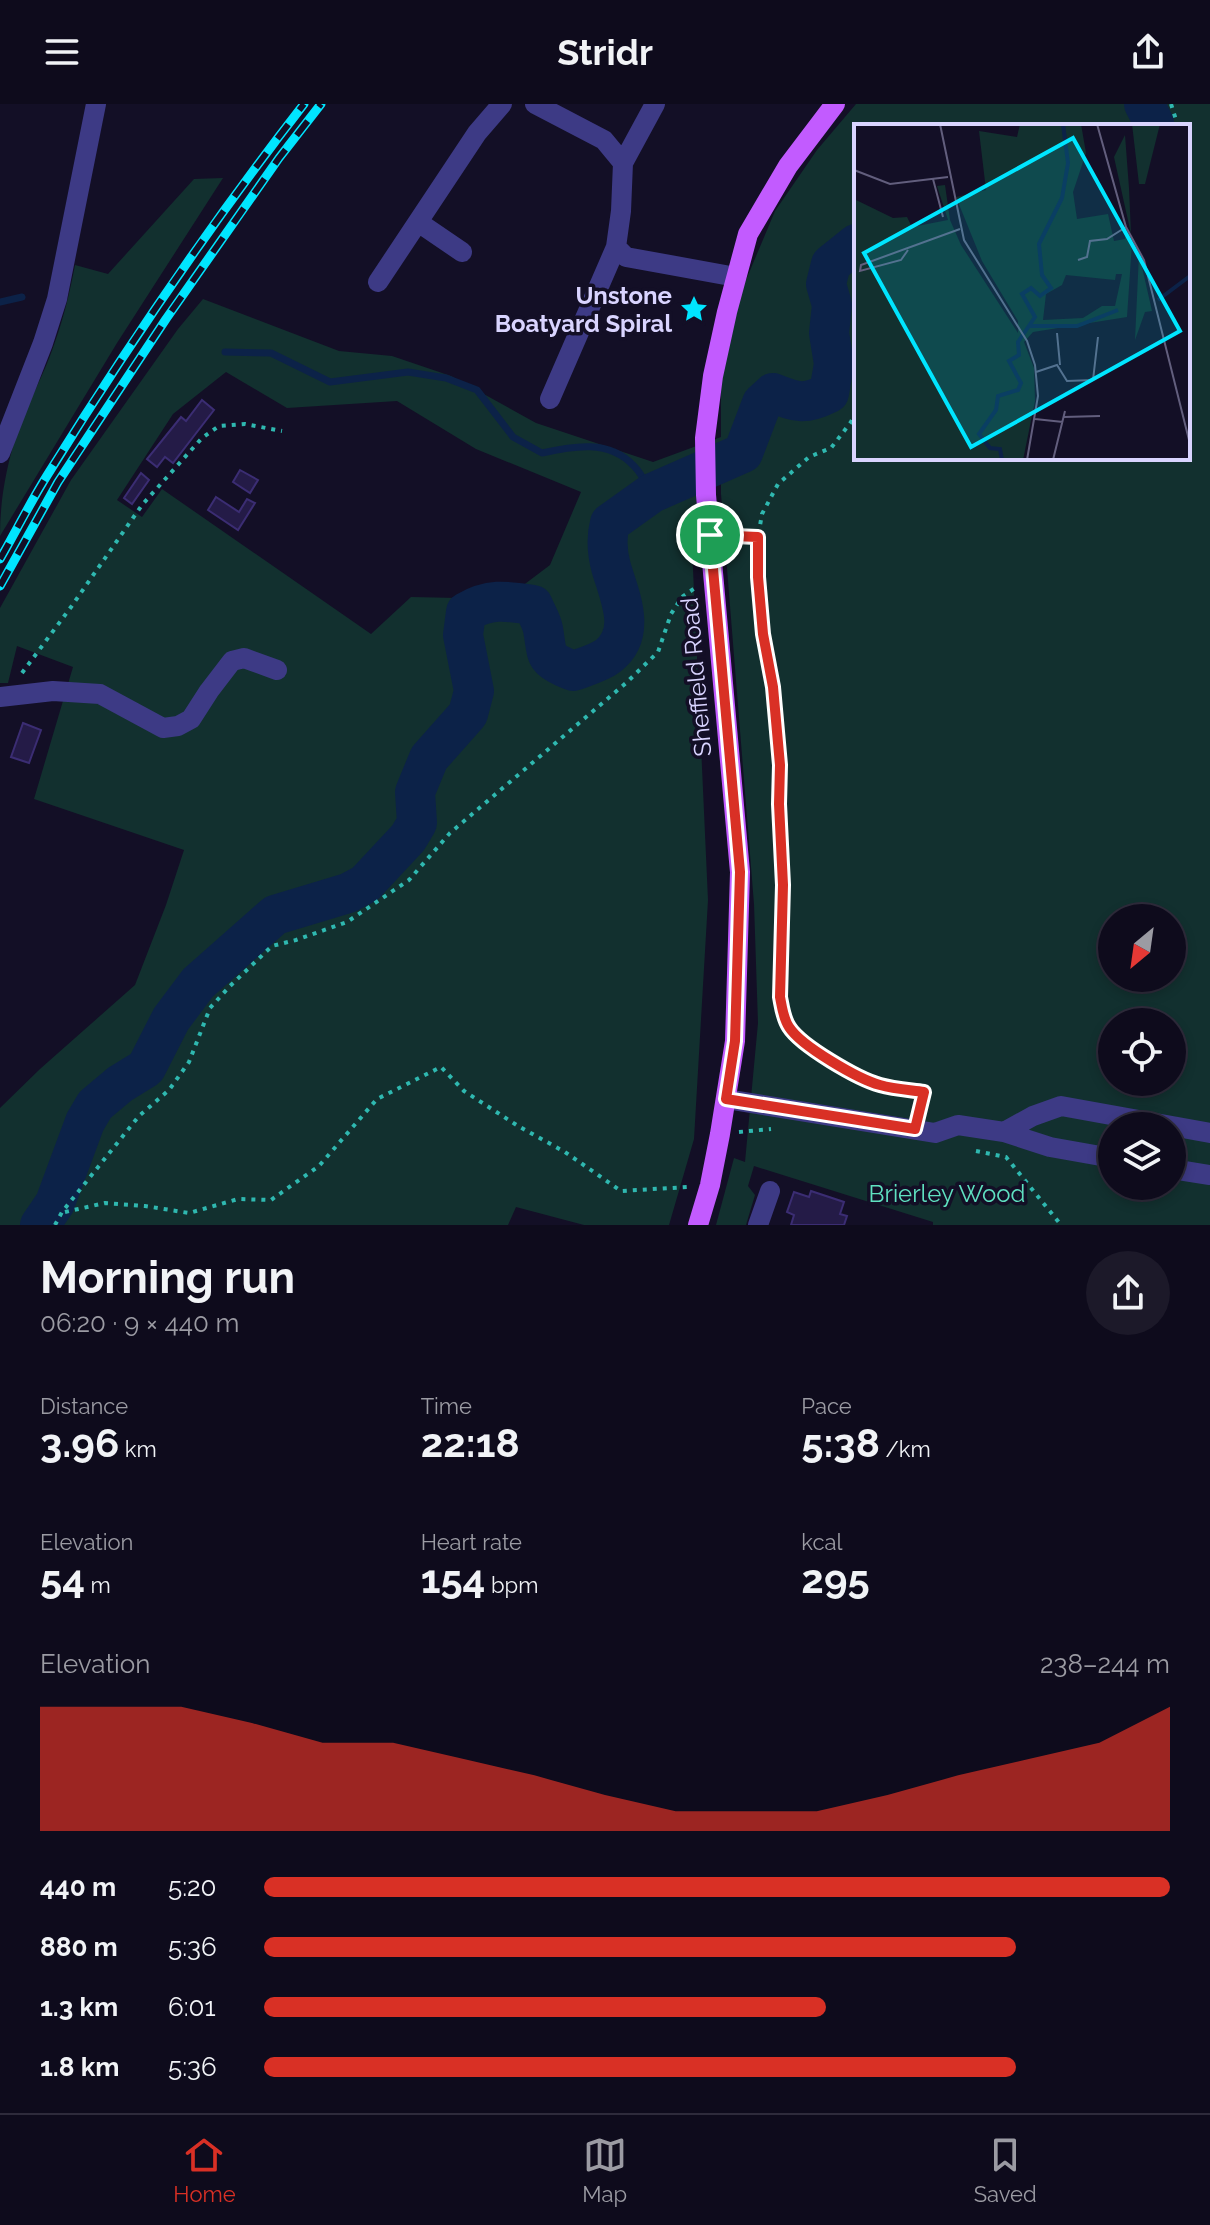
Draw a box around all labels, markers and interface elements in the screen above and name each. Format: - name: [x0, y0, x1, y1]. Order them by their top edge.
- icon: menu: [40, 30, 84, 74]
- icon: share: [1126, 30, 1170, 74]
- text: Stridr: [557, 31, 653, 73]
- inset map: [854, 124, 1190, 460]
- place label: Unstone Boatyard Spiral: [495, 281, 672, 338]
- place icon: Unstone Boatyard Spiral: [679, 294, 709, 324]
- pin: [676, 501, 744, 569]
- icon: arrive: [688, 513, 732, 557]
- street label: Sheffield Road: [675, 596, 717, 758]
- north arrow: [1098, 904, 1186, 992]
- map controls: [1098, 904, 1186, 1200]
- button: locate: [1098, 1008, 1186, 1096]
- button: layers: [1098, 1112, 1186, 1200]
- park label: Brierley Wood: [868, 1179, 1026, 1208]
- button: share: [1086, 1251, 1170, 1335]
- text: Morning run: [40, 1252, 295, 1303]
- text: 06:20 · 9 × 440 m: [40, 1308, 239, 1338]
- text: Distance: [40, 1393, 128, 1419]
- text: Time: [421, 1393, 472, 1419]
- text: Pace: [801, 1393, 852, 1419]
- text: 3.96: [40, 1419, 119, 1466]
- text: 22:18: [421, 1419, 520, 1466]
- text: 5:38: [801, 1419, 880, 1466]
- text: km: [119, 1436, 157, 1462]
- text: /km: [880, 1436, 931, 1462]
- text: Elevation: [40, 1529, 133, 1555]
- text: Heart rate: [421, 1529, 522, 1555]
- text: kcal: [801, 1529, 842, 1555]
- text: 54: [40, 1555, 85, 1602]
- text: 154: [421, 1555, 485, 1602]
- text: 295: [801, 1555, 870, 1602]
- text: m: [85, 1572, 111, 1598]
- text: bpm: [485, 1572, 538, 1598]
- text: Elevation: [40, 1649, 150, 1679]
- text: 238–244 m: [1040, 1649, 1170, 1679]
- text: 440 m: [40, 1872, 116, 1902]
- text: 5:20: [168, 1872, 217, 1902]
- text: 880 m: [40, 1932, 118, 1962]
- text: 5:36: [168, 1932, 217, 1962]
- text: 1.3 km: [40, 1992, 118, 2022]
- text: 6:01: [168, 1992, 216, 2022]
- text: 1.8 km: [40, 2052, 119, 2082]
- text: 5:36: [168, 2052, 217, 2082]
- tab: Home: [173, 2133, 236, 2207]
- tab: Map: [582, 2133, 627, 2207]
- tab: Saved: [974, 2133, 1037, 2207]

